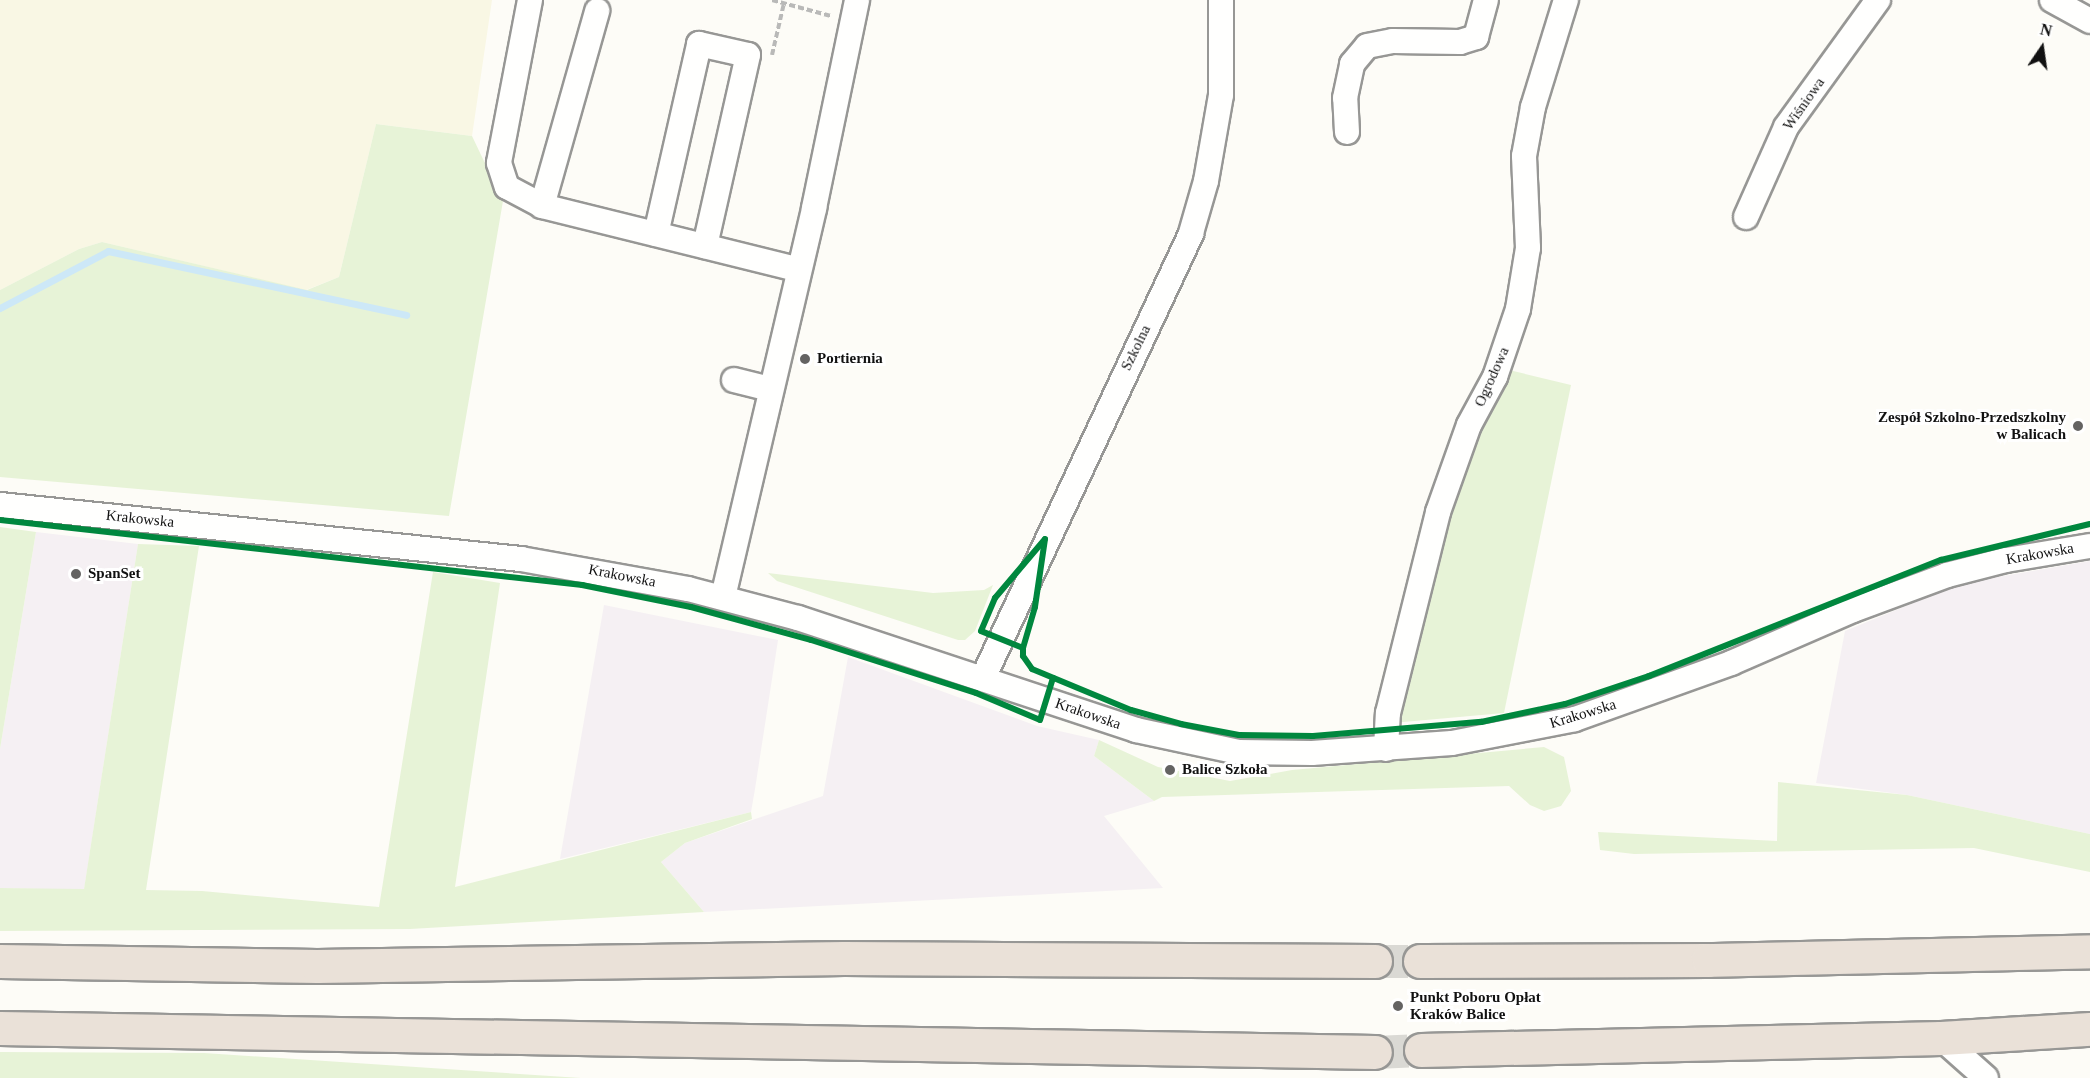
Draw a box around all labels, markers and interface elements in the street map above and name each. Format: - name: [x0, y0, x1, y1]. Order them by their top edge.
- north arrow: [2012, 18, 2072, 78]
- text: N: [2039, 20, 2054, 40]
- street label: Wiśniowa: [1779, 74, 1829, 134]
- street label: Szkolna: [1117, 322, 1155, 374]
- street label: Ogrodowa: [1471, 344, 1513, 410]
- place label: Portiernia: [817, 350, 883, 368]
- marker: Portiernia: [798, 352, 812, 366]
- place label: Zespół Szkolno-Przedszkolny w Balicach: [1878, 408, 2066, 443]
- marker: Zespół Szkolno-Przedszkolny w Balicach: [2071, 419, 2085, 433]
- street label: Krakowska: [105, 506, 175, 532]
- street label: Krakowska: [2005, 539, 2075, 569]
- street label: Krakowska: [587, 561, 657, 591]
- place label: SpanSet: [88, 565, 141, 583]
- marker: SpanSet: [69, 567, 83, 581]
- street label: Krakowska: [1053, 694, 1123, 734]
- street label: Krakowska: [1548, 695, 1618, 733]
- place label: Balice Szkoła: [1182, 761, 1267, 779]
- marker: Balice Szkoła: [1163, 763, 1177, 777]
- place label: Punkt Poboru Opłat Kraków Balice: [1410, 988, 1541, 1023]
- marker: Punkt Poboru Opłat Kraków Balice: [1391, 999, 1405, 1013]

